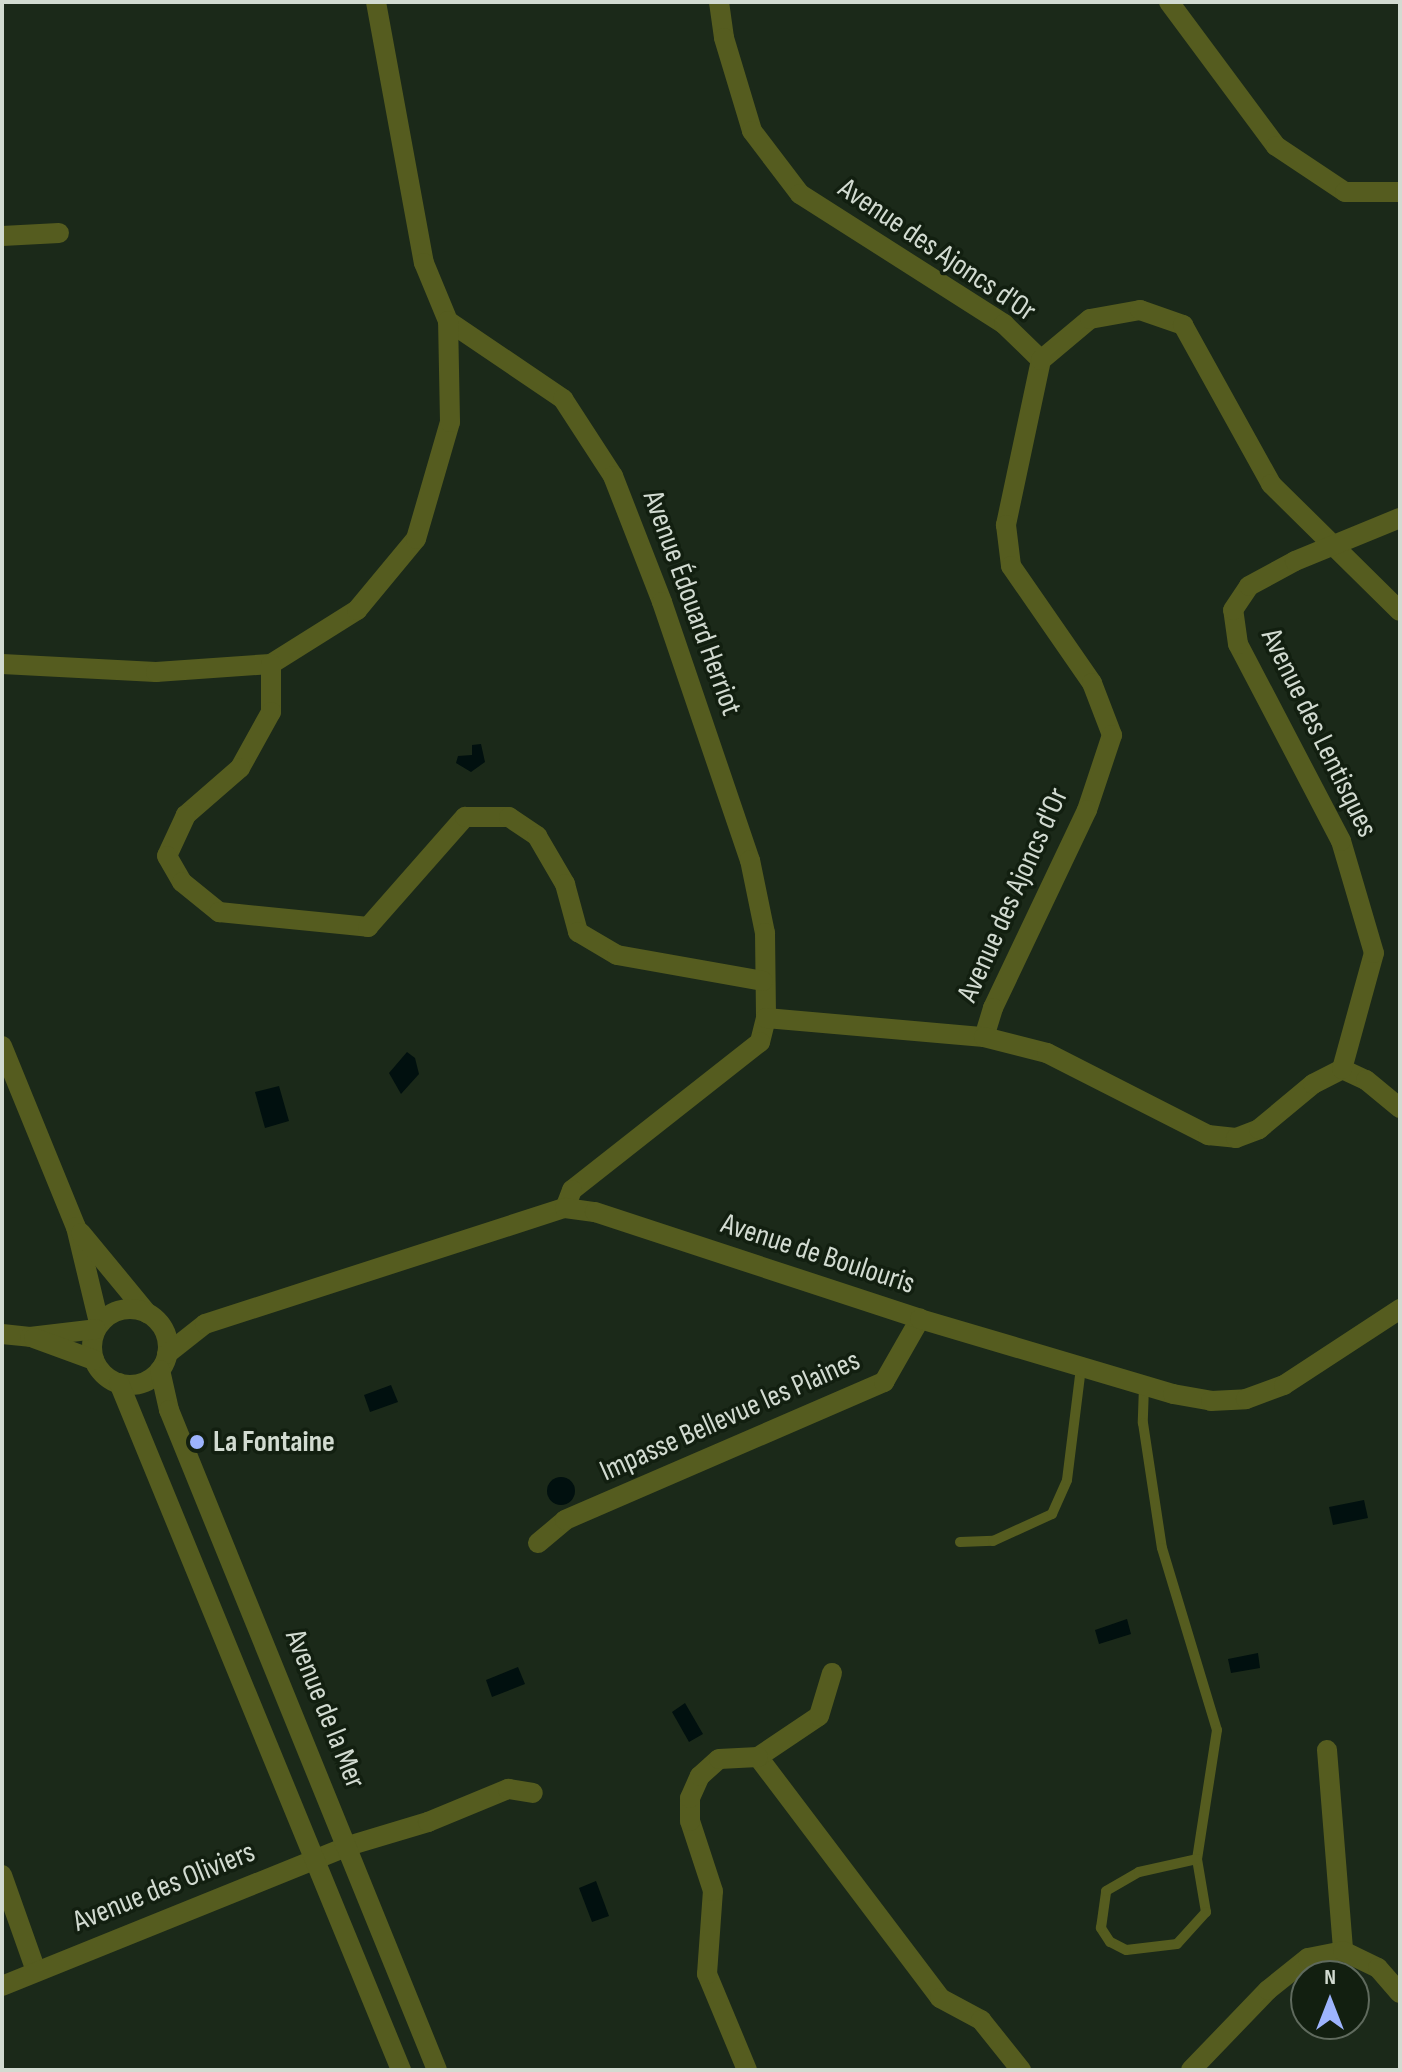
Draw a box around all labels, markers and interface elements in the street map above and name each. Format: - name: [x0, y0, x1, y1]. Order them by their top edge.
- street label: Avenue des Ajoncs d'Or: [831, 171, 1043, 329]
- street label: Avenue Édouard Herriot: [635, 486, 749, 720]
- street label: Avenue des Lentisques: [1253, 623, 1385, 843]
- street label: Avenue des Ajoncs d'Or: [950, 782, 1076, 1008]
- street label: Avenue de Boulouris: [717, 1206, 919, 1302]
- street label: Impasse Bellevue les Plaines: [594, 1342, 866, 1490]
- place label: La Fontaine: [213, 1424, 335, 1460]
- marker: La Fontaine: [188, 1433, 206, 1451]
- street label: Avenue de la Mer: [277, 1624, 373, 1794]
- street label: Avenue des Oliviers: [68, 1834, 260, 1940]
- north arrow: [1290, 1960, 1370, 2040]
- text: N: [1324, 1964, 1336, 1991]

